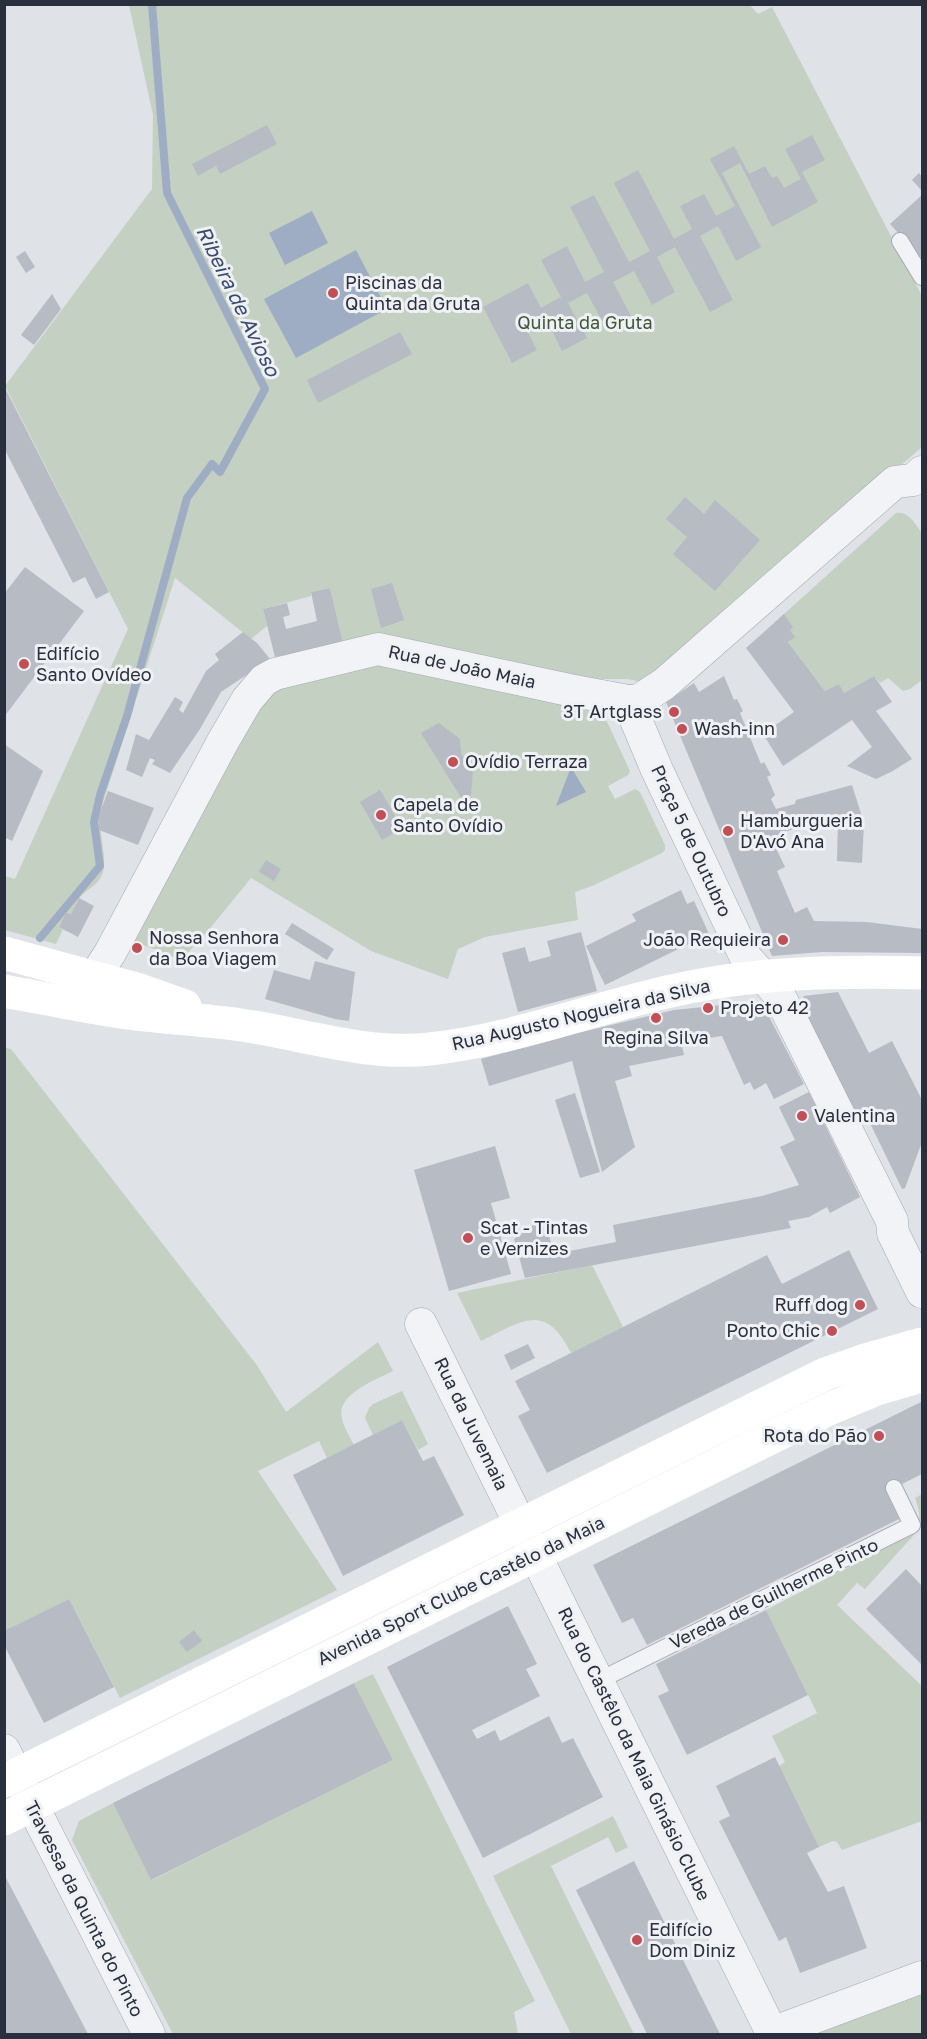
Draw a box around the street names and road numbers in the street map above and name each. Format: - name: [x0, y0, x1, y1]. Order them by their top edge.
- street label: Rua de João Maia: [386, 640, 538, 692]
- street label: Praça 5 de Outubro: [647, 761, 737, 920]
- street label: Rua Augusto Nogueira da Silva: [449, 974, 712, 1054]
- street label: Rua da Juvemaia: [430, 1353, 514, 1494]
- street label: Avenida Sport Clube Castêlo da Maia: [313, 1511, 608, 1669]
- street label: Vereda de Guilherme Pinto: [666, 1533, 882, 1653]
- street label: Rua do Castêlo da Maia Ginásio Clube: [554, 1603, 716, 1904]
- street label: Travessa da Quinta do Pinto: [21, 1797, 149, 2020]

